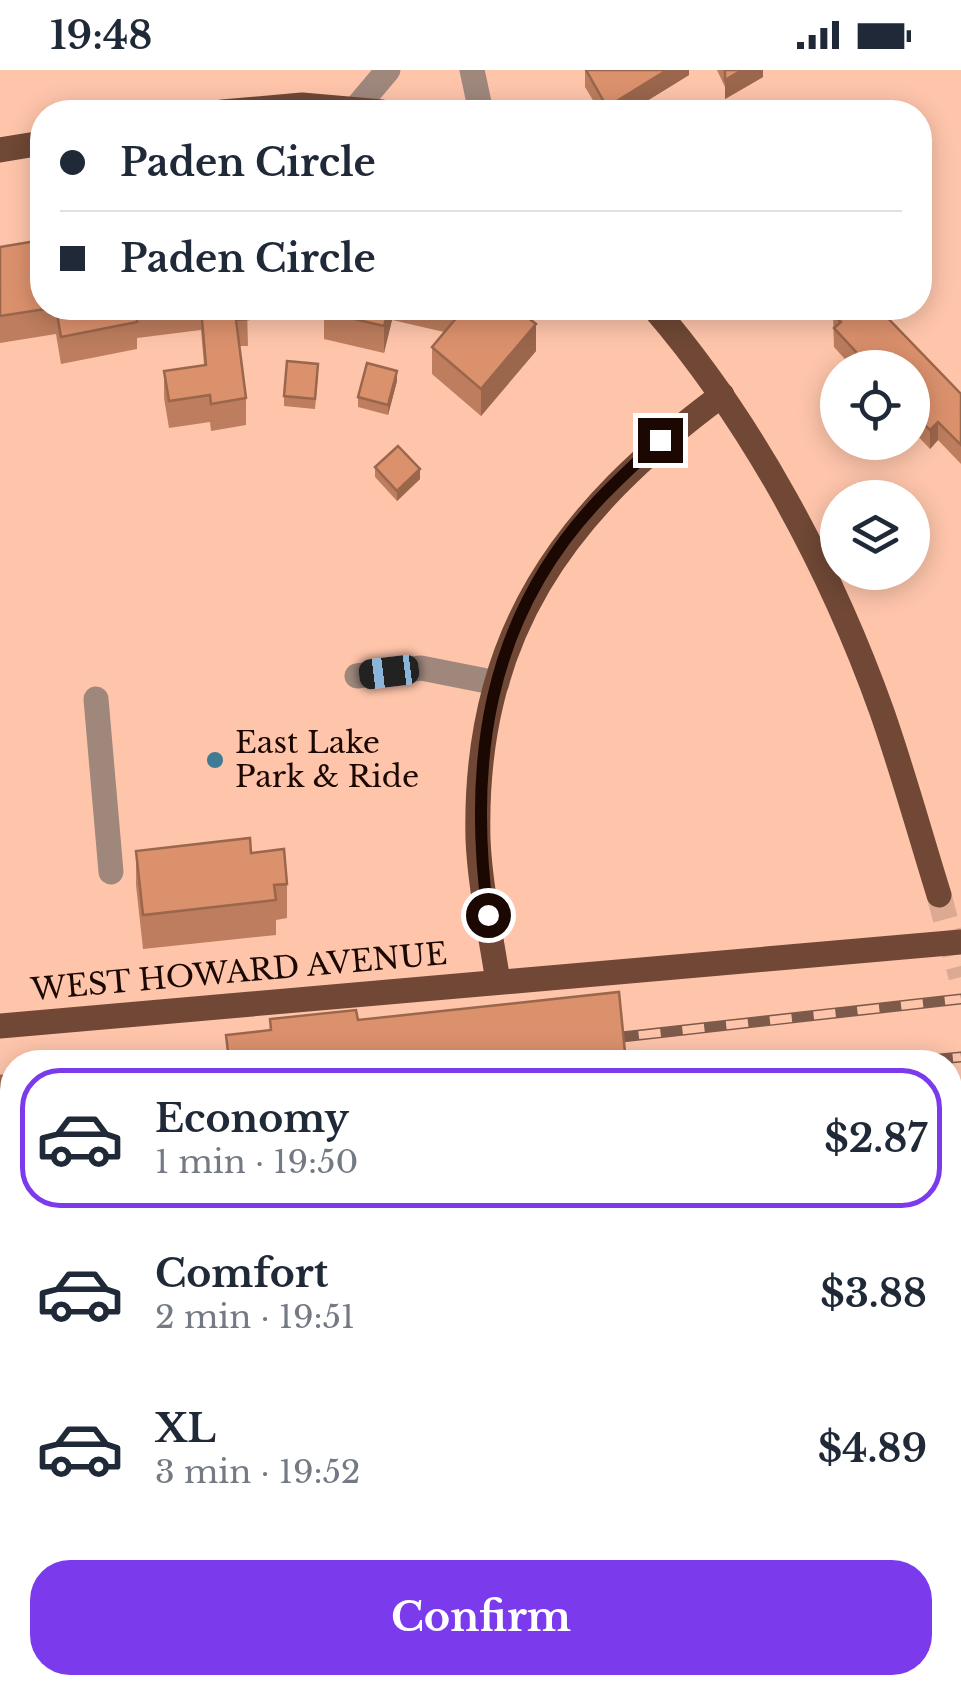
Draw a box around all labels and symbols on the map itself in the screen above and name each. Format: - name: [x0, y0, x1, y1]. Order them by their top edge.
- route end: [638, 418, 683, 463]
- car: [357, 653, 421, 691]
- place label: East Lake Park & Ride: [235, 724, 419, 795]
- marker: East Lake Park & Ride: [204, 749, 226, 771]
- route start: [466, 893, 511, 938]
- street label: WEST HOWARD AVENUE: [28, 935, 449, 1008]

